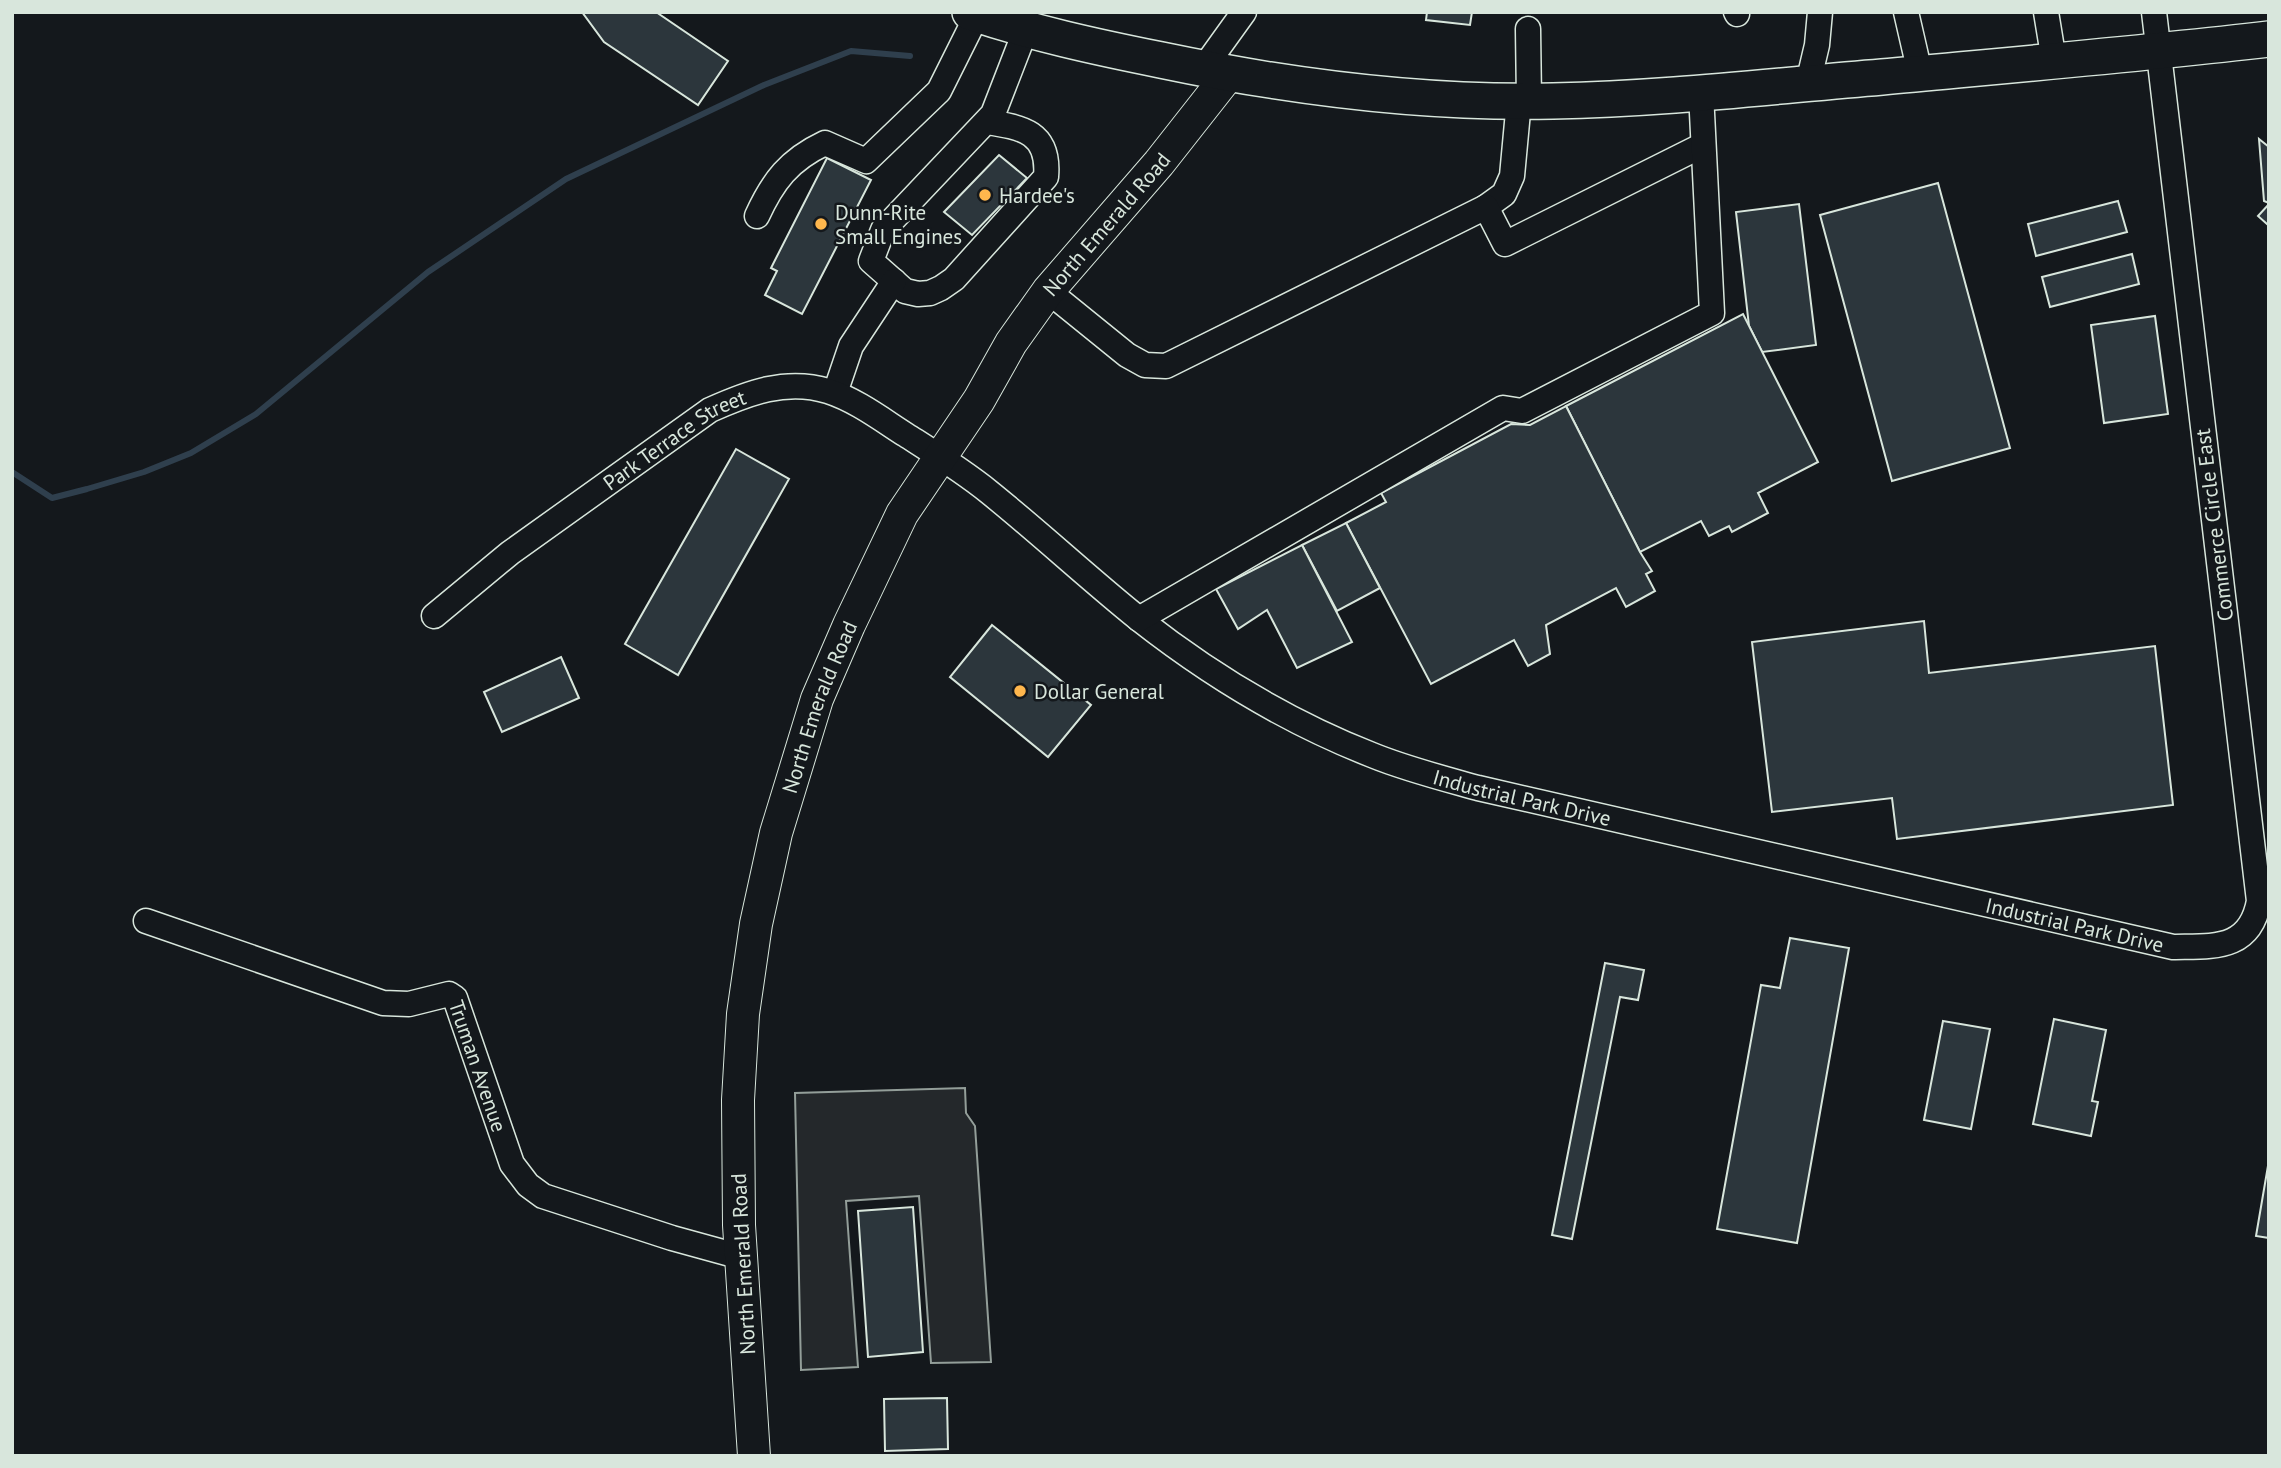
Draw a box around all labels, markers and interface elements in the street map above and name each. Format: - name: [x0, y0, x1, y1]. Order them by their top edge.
- street label: North Emerald Road: [1036, 147, 1176, 301]
- place label: Hardee's: [999, 182, 1075, 209]
- marker: Hardee's: [977, 187, 993, 203]
- place label: Dunn-Rite Small Engines: [835, 199, 962, 250]
- marker: Dunn-Rite Small Engines: [813, 216, 829, 232]
- street label: Park Terrace Street: [597, 383, 749, 496]
- street label: Commerce Circle East: [2189, 427, 2239, 623]
- street label: North Emerald Road: [776, 617, 863, 796]
- place label: Dollar General: [1034, 678, 1164, 705]
- marker: Dollar General: [1012, 683, 1028, 699]
- street label: Industrial Park Drive: [1430, 763, 1614, 831]
- street label: Industrial Park Drive: [1983, 891, 2166, 958]
- street label: Truman Avenue: [443, 996, 513, 1135]
- street label: North Emerald Road: [725, 1173, 761, 1355]

